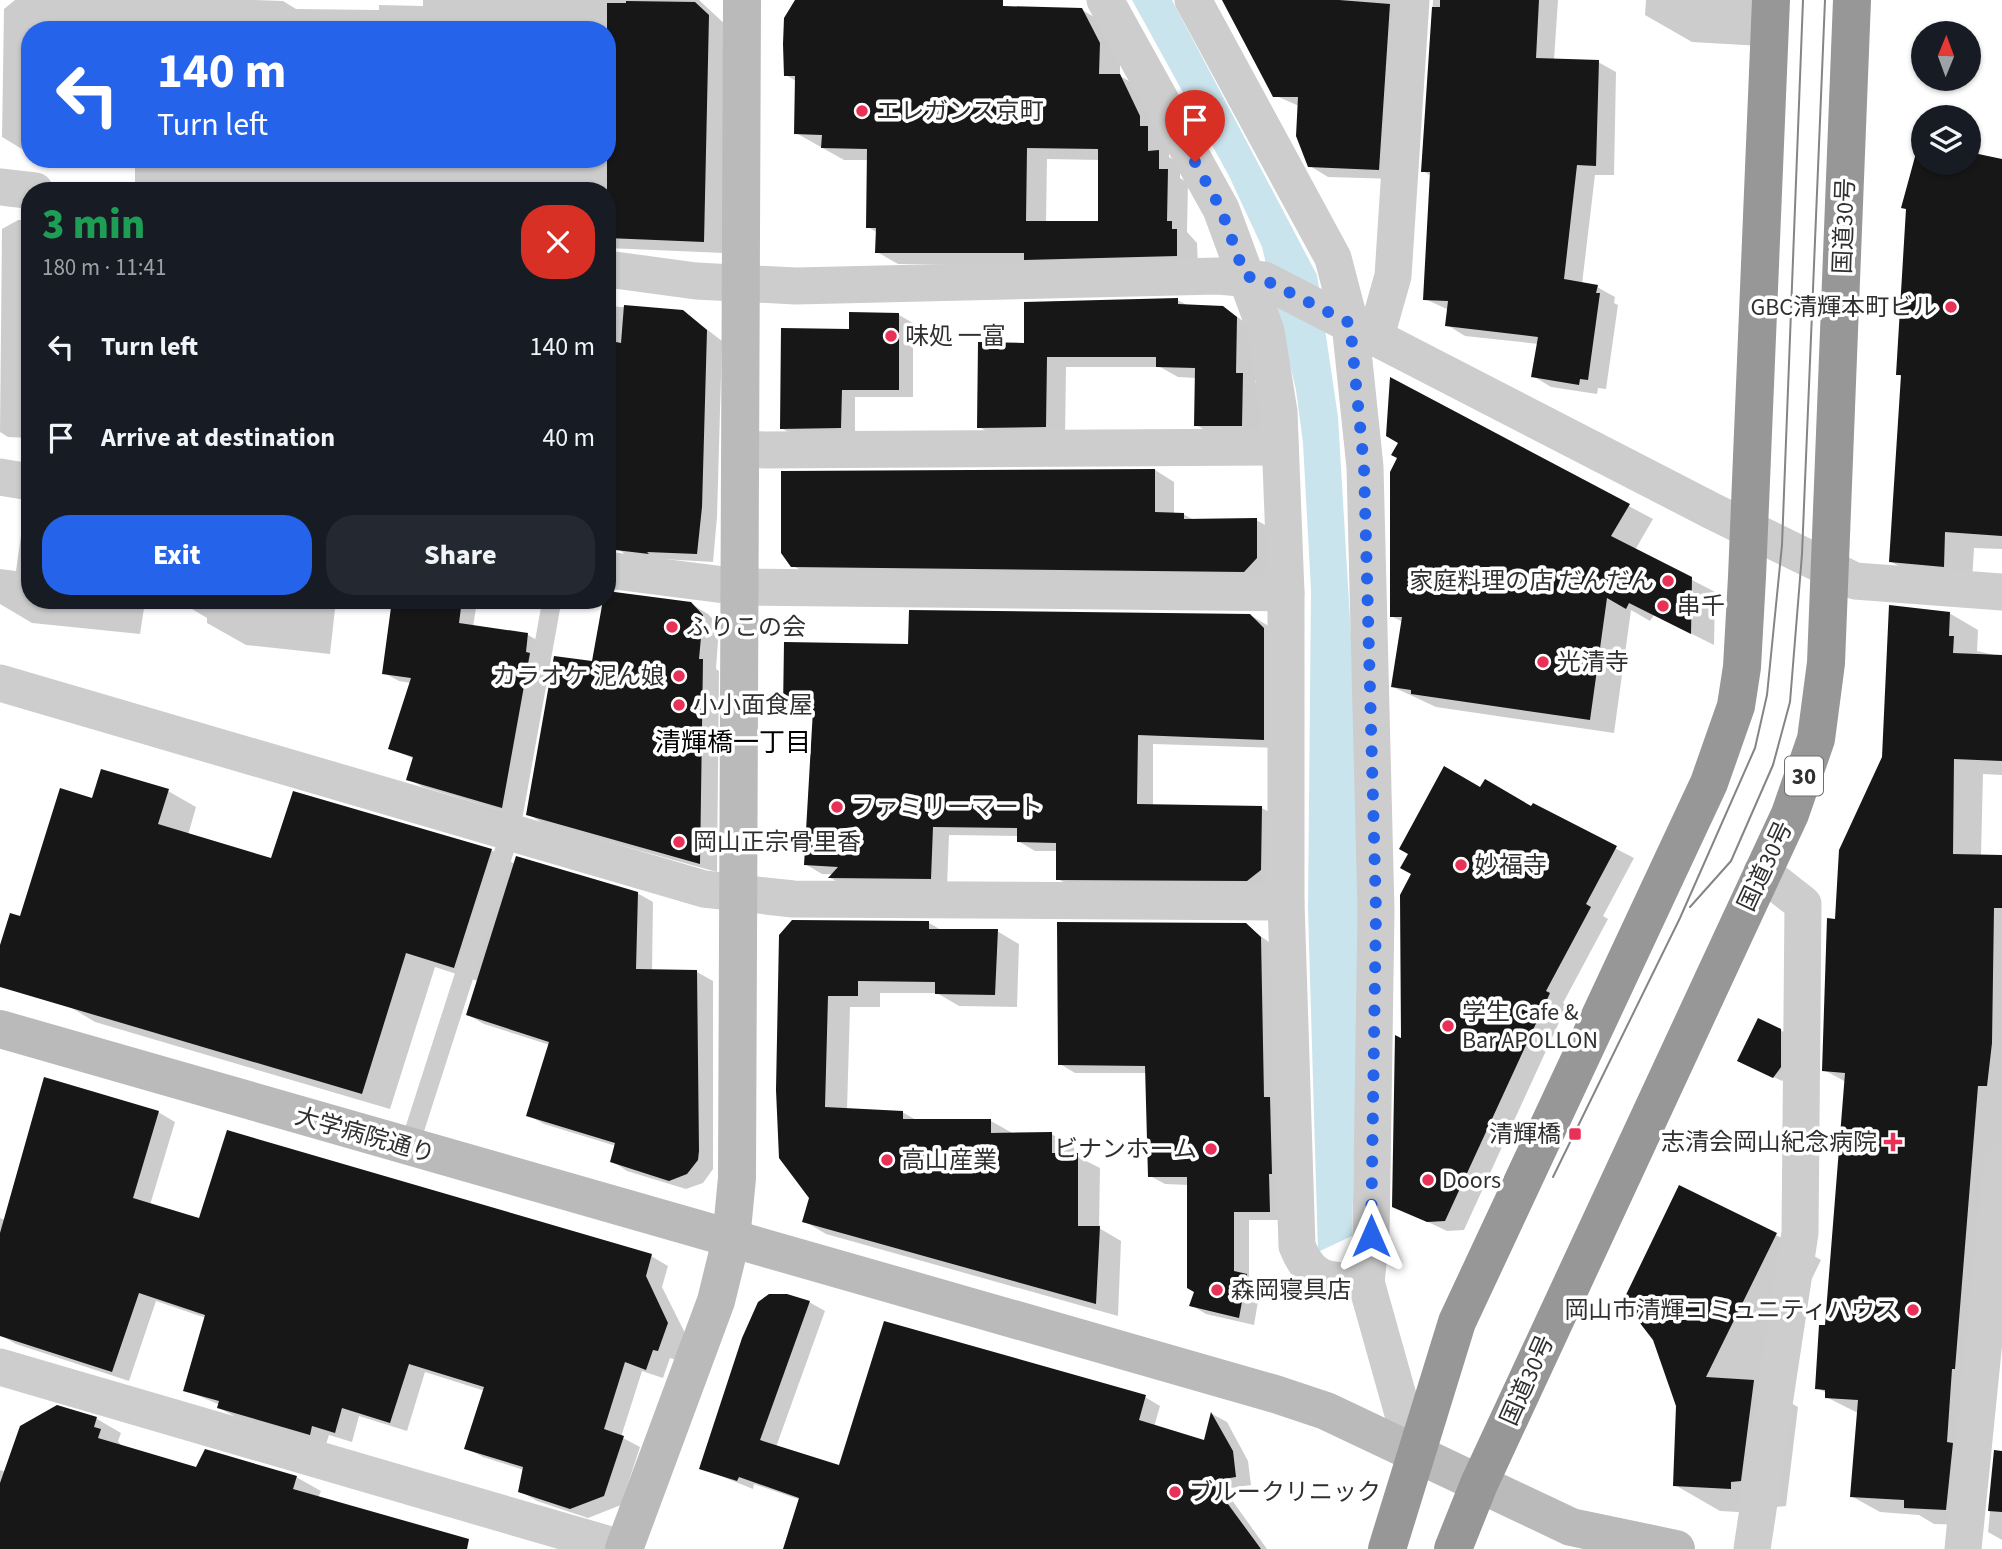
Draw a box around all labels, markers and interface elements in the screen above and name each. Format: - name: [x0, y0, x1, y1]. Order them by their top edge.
- north arrow: [1911, 21, 1981, 91]
- map controls: [1911, 21, 1981, 175]
- text: 140 m: [157, 37, 286, 107]
- icon: left: [42, 49, 133, 140]
- pin: [1165, 90, 1225, 162]
- place label: エレガンス京町: [876, 94, 1044, 129]
- icon: arrive: [1176, 101, 1214, 139]
- text: Turn left: [157, 102, 268, 148]
- marker: エレガンス京町: [854, 103, 870, 119]
- button: layers: [1911, 105, 1981, 175]
- street label: 国道30号: [1825, 178, 1864, 275]
- text: 3 min: [42, 195, 145, 255]
- button: close: [521, 205, 595, 279]
- text: 180 m · 11:41: [42, 251, 166, 284]
- place label: GBC清輝本町ビル: [1750, 290, 1937, 325]
- marker: GBC清輝本町ビル: [1943, 299, 1959, 315]
- place label: 味処 一富: [905, 319, 1006, 354]
- icon: left: [42, 328, 80, 366]
- text: Turn left: [101, 328, 198, 365]
- text: 140 m: [529, 328, 595, 365]
- marker: 味処 一富: [883, 328, 899, 344]
- icon: arrive: [42, 419, 80, 457]
- text: Arrive at destination: [101, 419, 335, 456]
- text: 40 m: [542, 419, 595, 456]
- button: Exit: [42, 515, 312, 595]
- button: Share: [326, 515, 595, 595]
- place label: 家庭料理の店 だんだん: [1409, 564, 1654, 599]
- marker: 家庭料理の店 だんだん: [1660, 573, 1676, 589]
- place label: 串千: [1677, 589, 1725, 624]
- marker: 串千: [1655, 598, 1671, 614]
- place label: ふりこの会: [686, 610, 806, 645]
- marker: ふりこの会: [664, 619, 680, 635]
- place label: 光清寺: [1557, 645, 1629, 680]
- marker: 光清寺: [1535, 654, 1551, 670]
- place label: カラオケ 泥ん娘: [492, 659, 665, 694]
- marker: カラオケ 泥ん娘: [671, 668, 687, 684]
- place label: 小小面食屋: [693, 688, 813, 723]
- marker: 小小面食屋: [671, 697, 687, 713]
- district label: 清輝橋一丁目: [655, 724, 811, 761]
- road number: 30: [1785, 756, 1823, 796]
- place label: ファミリーマート: [851, 790, 1043, 825]
- marker: ファミリーマート: [829, 799, 845, 815]
- street label: 国道30号: [1729, 815, 1802, 917]
- place label: 岡山正宗骨里香: [693, 825, 861, 860]
- marker: 岡山正宗骨里香: [671, 834, 687, 850]
- place label: 妙福寺: [1475, 848, 1547, 883]
- marker: 妙福寺: [1453, 857, 1469, 873]
- place label: 学生 Cafe & Bar APOLLON: [1462, 995, 1598, 1058]
- marker: 学生 Cafe & Bar APOLLON: [1440, 1018, 1456, 1034]
- street label: 大学病院通り: [291, 1099, 439, 1172]
- place label: 清輝橋: [1489, 1117, 1561, 1152]
- place label: 志清会岡山紀念病院: [1661, 1125, 1877, 1160]
- marker: 清輝橋: [1567, 1126, 1583, 1142]
- place label: ビナンホーム: [1054, 1132, 1197, 1167]
- marker: 志清会岡山紀念病院: [1883, 1132, 1903, 1152]
- marker: ビナンホーム: [1203, 1141, 1219, 1157]
- place label: 高山産業: [901, 1143, 997, 1178]
- marker: 高山産業: [879, 1152, 895, 1168]
- place label: Doors: [1442, 1163, 1501, 1198]
- marker: Doors: [1420, 1172, 1436, 1188]
- position arrow: [1334, 1199, 1408, 1273]
- place label: 森岡寝具店: [1231, 1273, 1351, 1308]
- marker: 森岡寝具店: [1209, 1282, 1225, 1298]
- place label: 岡山市清輝コミュニティハウス: [1564, 1293, 1899, 1328]
- marker: 岡山市清輝コミュニティハウス: [1905, 1302, 1921, 1318]
- street label: 国道30号: [1492, 1329, 1563, 1431]
- place label: ブルークリニック: [1189, 1475, 1381, 1510]
- marker: ブルークリニック: [1167, 1484, 1183, 1500]

